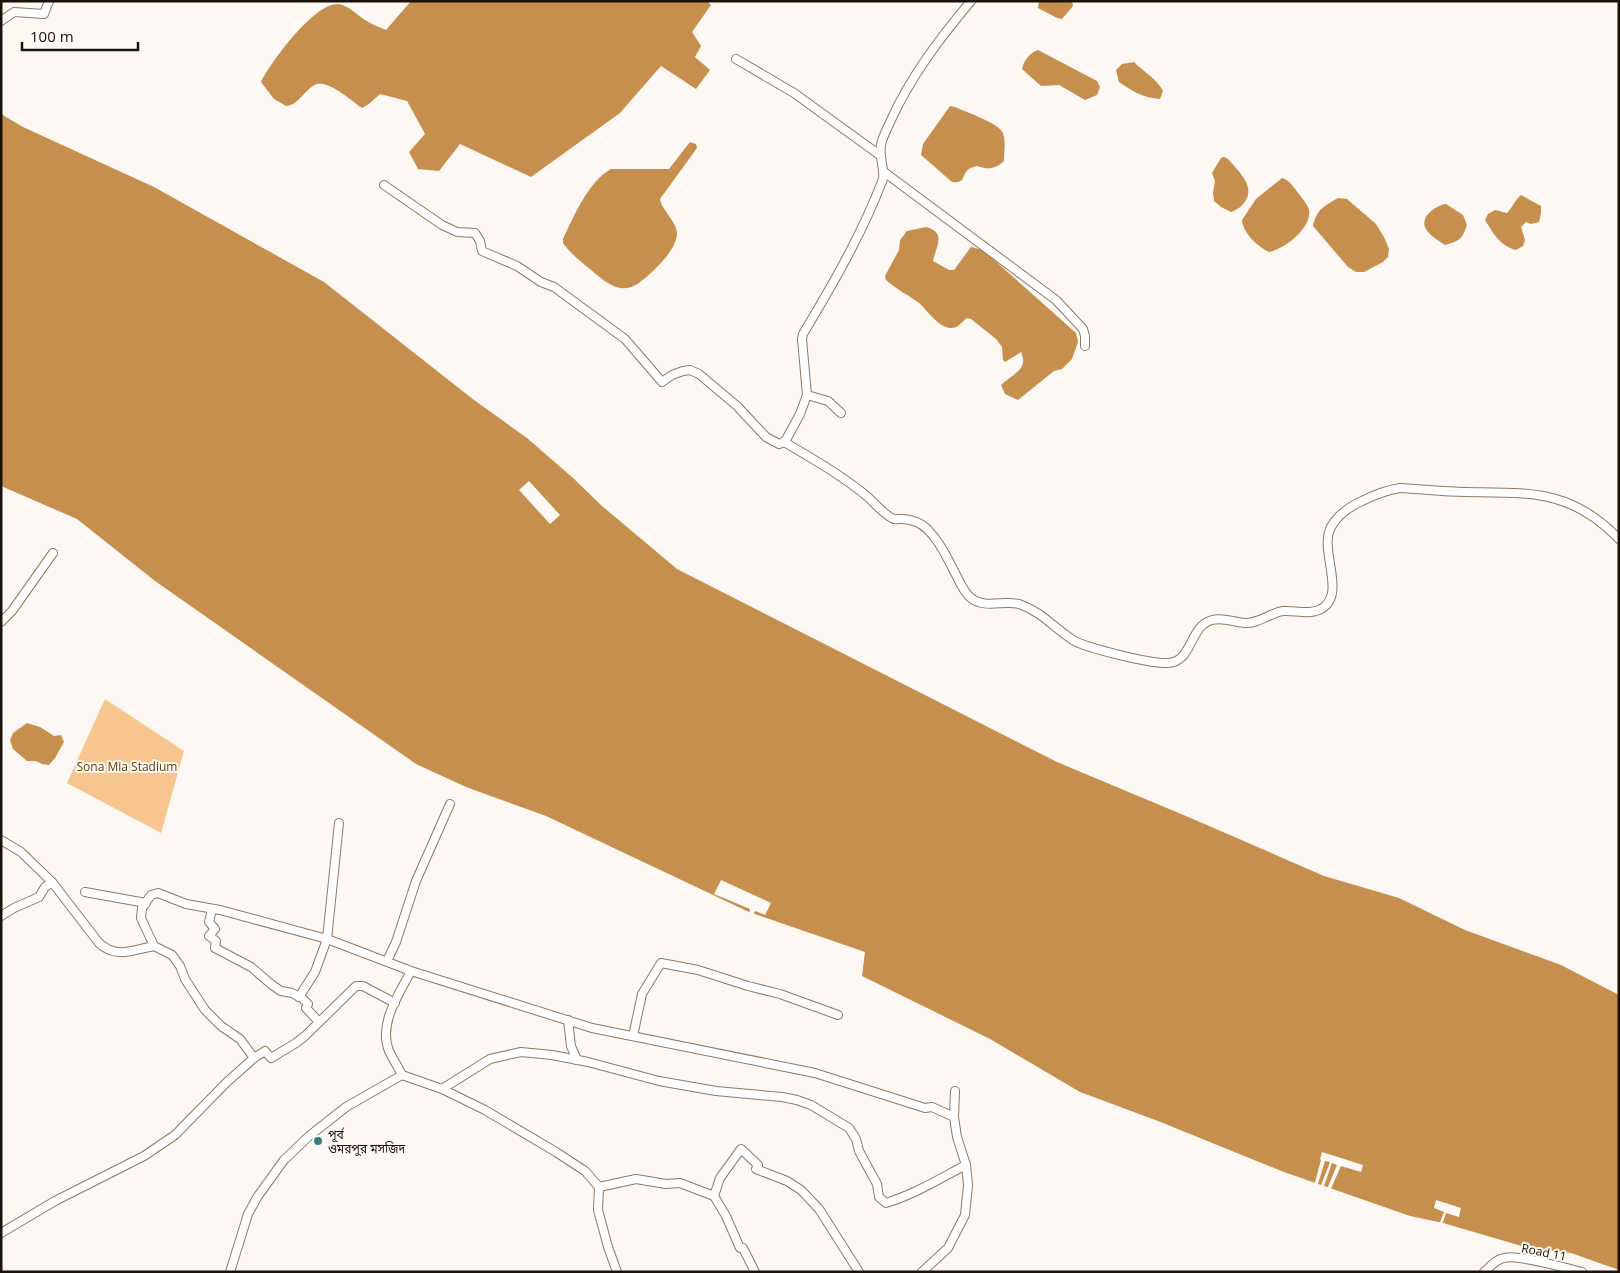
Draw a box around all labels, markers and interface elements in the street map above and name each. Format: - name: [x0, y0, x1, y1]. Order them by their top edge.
- scale bar: [22, 20, 139, 52]
- text: 100 m: [30, 26, 74, 46]
- park label: Sona Mia Stadium: [77, 758, 177, 775]
- place label: পূর্ব ওমরপুর মসজিদ: [328, 1126, 406, 1157]
- marker: পূর্ব ওমরপুর মসজিদ: [312, 1135, 324, 1147]
- street label: Road 11: [1520, 1239, 1568, 1265]

